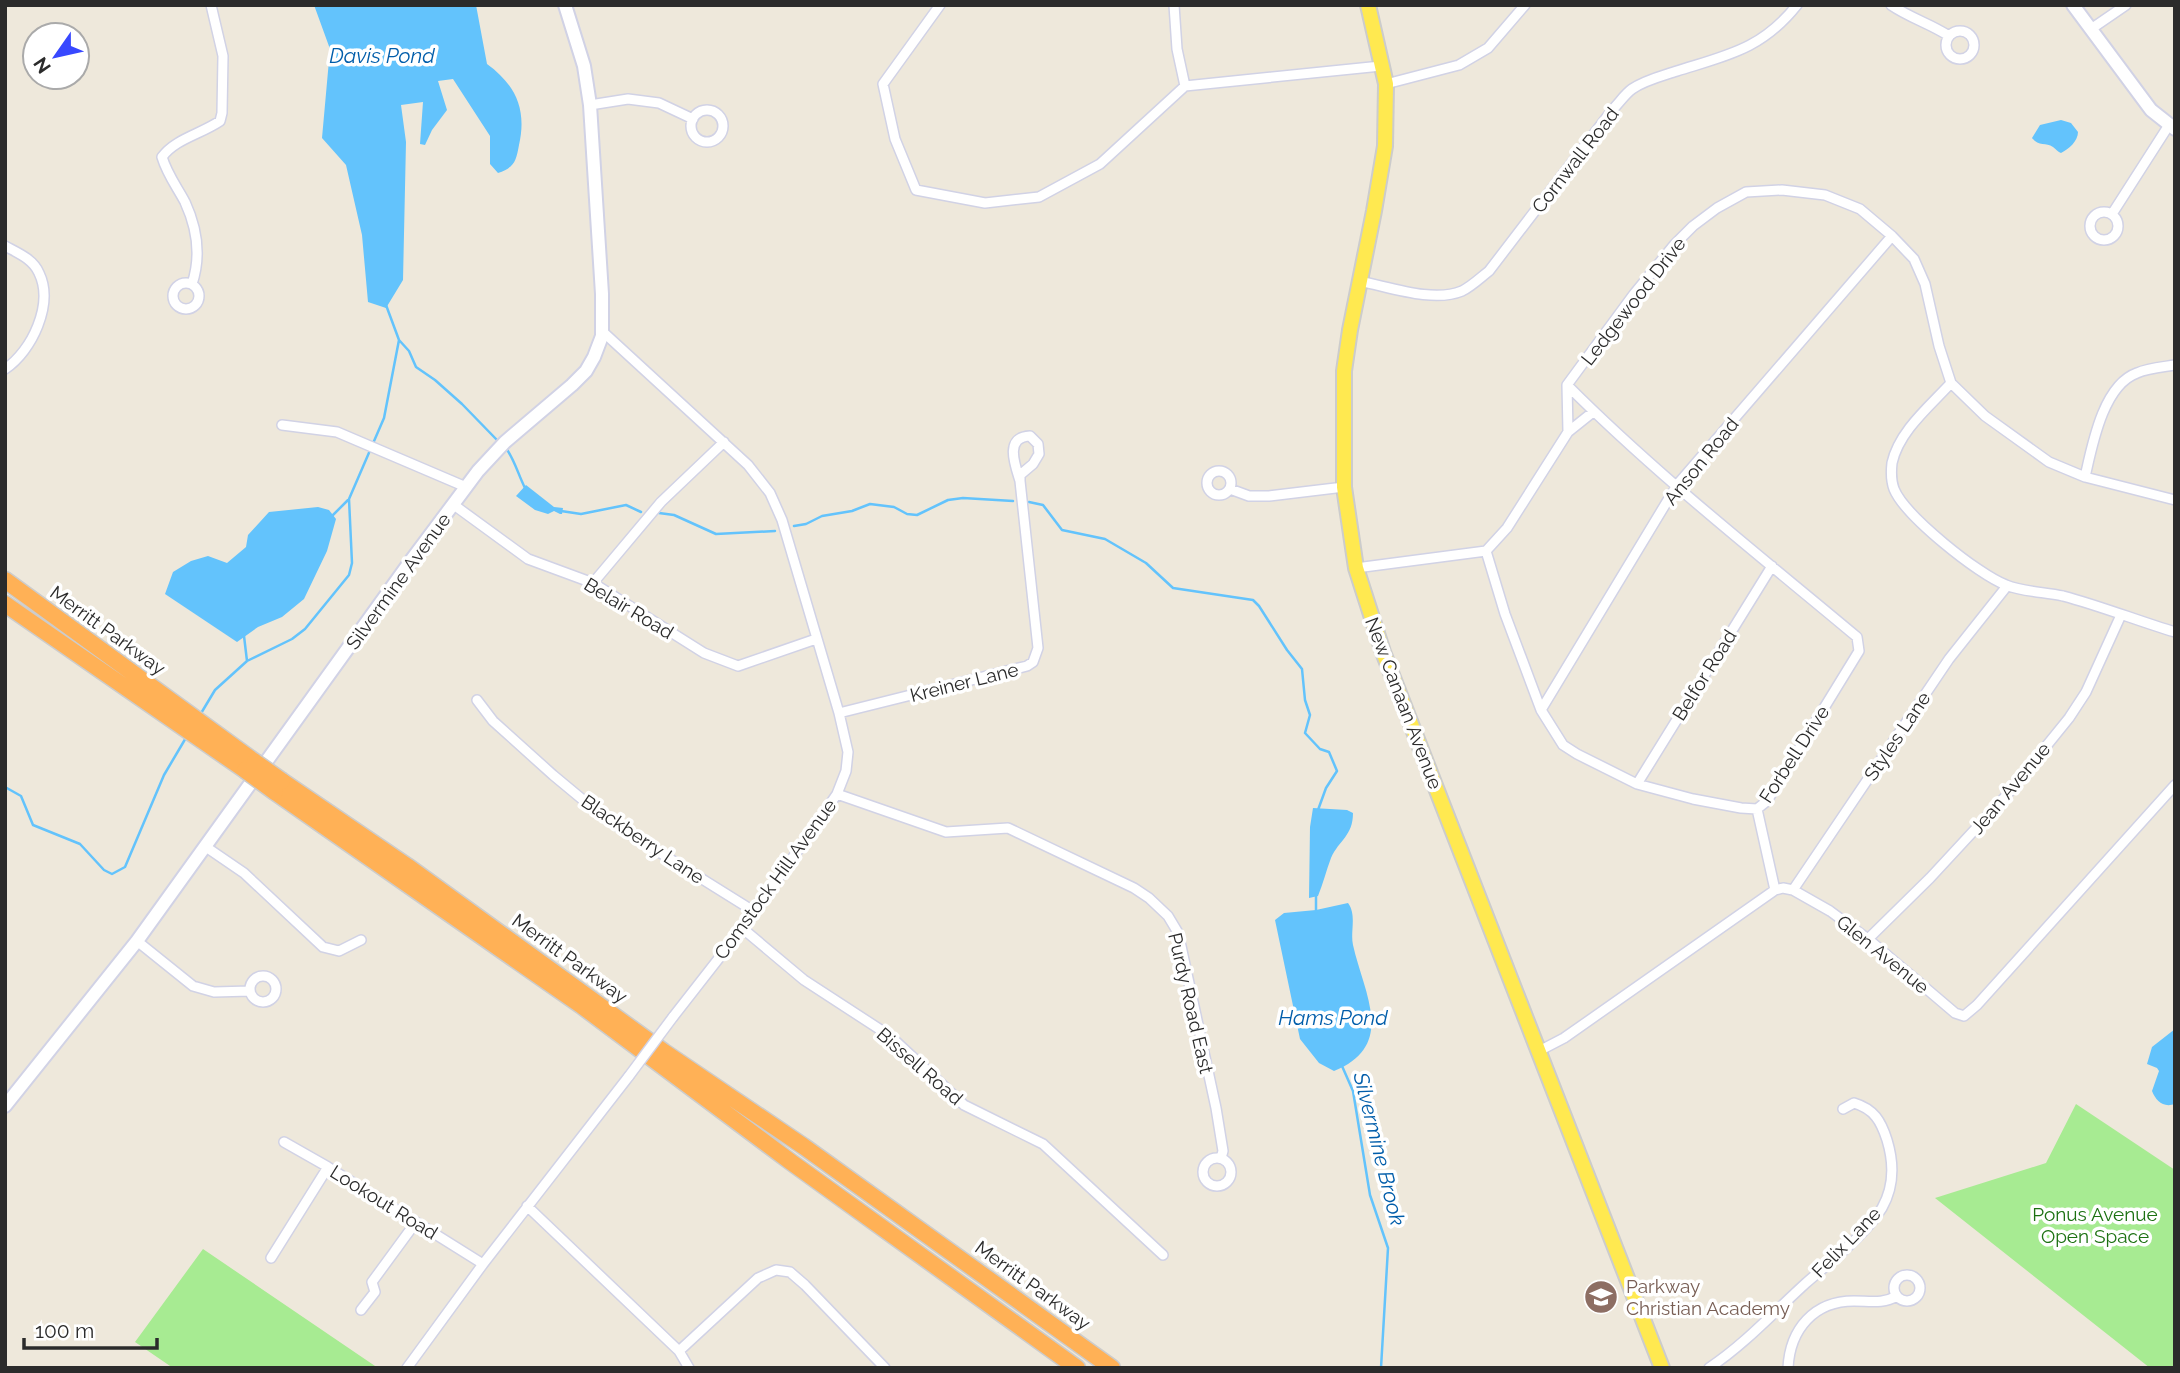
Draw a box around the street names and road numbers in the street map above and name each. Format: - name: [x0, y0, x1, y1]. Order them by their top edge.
- street label: Cornwall Road: [1527, 103, 1623, 217]
- street label: Ledgewood Drive: [1576, 233, 1690, 369]
- street label: Anson Road: [1659, 413, 1743, 509]
- street label: Silvermine Avenue: [341, 509, 455, 653]
- street label: Belair Road: [580, 573, 678, 643]
- street label: Merritt Parkway: [46, 581, 170, 679]
- street label: New Canaan Avenue: [1361, 614, 1447, 792]
- street label: Belfor Road: [1667, 626, 1741, 724]
- street label: Kreiner Lane: [908, 658, 1020, 706]
- street label: Styles Lane: [1859, 688, 1935, 784]
- street label: Forbell Drive: [1754, 701, 1834, 807]
- street label: Jean Avenue: [1965, 738, 2055, 838]
- street label: Blackberry Lane: [577, 790, 709, 888]
- street label: Comstock Hill Avenue: [709, 795, 841, 963]
- street label: Merritt Parkway: [508, 909, 632, 1007]
- street label: Glen Avenue: [1833, 910, 1933, 998]
- street label: Purdy Road East: [1164, 930, 1218, 1076]
- street label: Bissell Road: [873, 1023, 967, 1109]
- street label: Lookout Road: [326, 1160, 442, 1244]
- street label: Felix Lane: [1807, 1202, 1885, 1282]
- street label: Merritt Parkway: [971, 1236, 1095, 1334]

